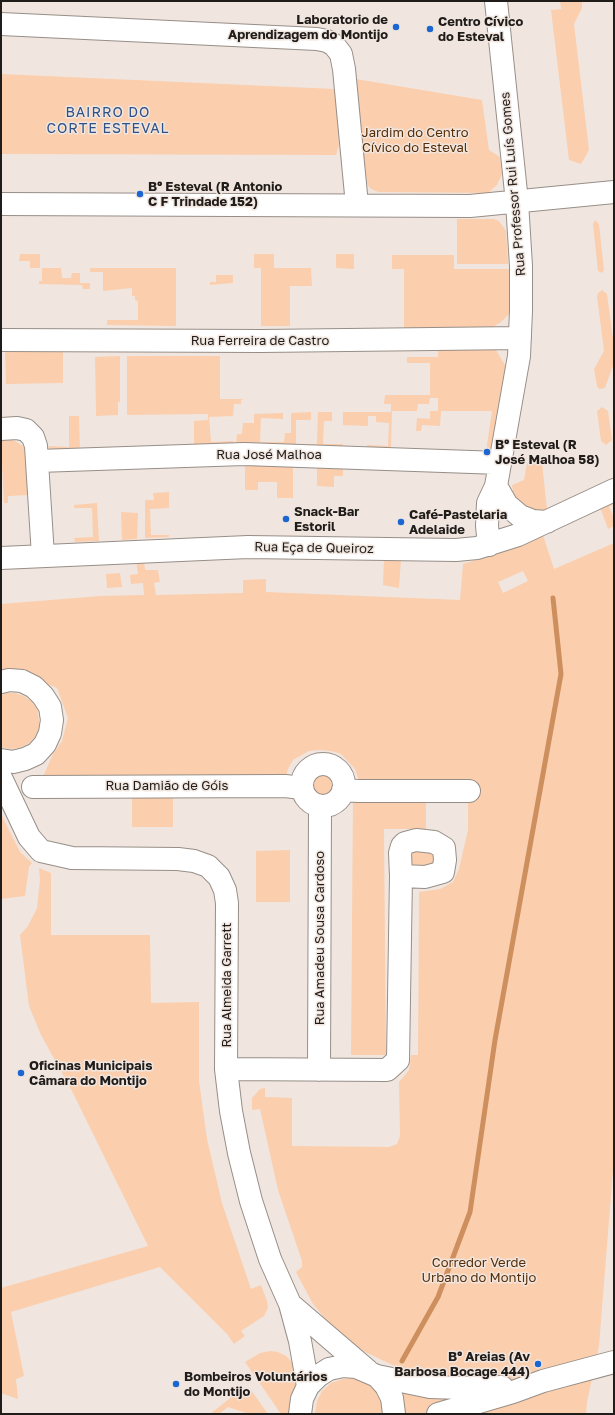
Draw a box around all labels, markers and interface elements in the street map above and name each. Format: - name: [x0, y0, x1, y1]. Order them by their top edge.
- place label: Laboratorio de Aprendizagem do Montijo: [228, 12, 388, 43]
- place label: Centro Cívico do Esteval: [438, 14, 523, 45]
- marker: Laboratorio de Aprendizagem do Montijo: [391, 22, 401, 32]
- marker: Centro Cívico do Esteval: [425, 24, 435, 34]
- street label: Rua Professor Rui Luís Gomes: [497, 91, 529, 277]
- district label: BAIRRO DO CORTE ESTEVAL: [46, 105, 170, 138]
- park label: Jardim do Centro Cívico do Esteval: [362, 125, 468, 156]
- place label: Bº Esteval (R Antonio C F Trindade 152): [148, 179, 282, 210]
- marker: Bº Esteval (R Antonio C F Trindade 152): [135, 189, 145, 199]
- street label: Rua Ferreira de Castro: [191, 333, 329, 349]
- place label: Bº Esteval (R José Malhoa 58): [495, 437, 600, 468]
- street label: Rua José Malhoa: [216, 447, 322, 463]
- marker: Bº Esteval (R José Malhoa 58): [482, 447, 492, 457]
- place label: Snack-Bar Estoril: [294, 504, 359, 535]
- place label: Café-Pastelaria Adelaide: [409, 507, 507, 538]
- marker: Snack-Bar Estoril: [281, 514, 291, 524]
- marker: Café-Pastelaria Adelaide: [396, 517, 406, 527]
- street label: Rua Eça de Queiroz: [254, 539, 374, 557]
- street label: Rua Damião de Góis: [106, 778, 228, 794]
- street label: Rua Amadeu Sousa Cardoso: [312, 851, 328, 1025]
- street label: Rua Almeida Garrett: [219, 922, 235, 1048]
- place label: Oficinas Municipais Câmara do Montijo: [29, 1058, 152, 1089]
- marker: Oficinas Municipais Câmara do Montijo: [16, 1068, 26, 1078]
- park label: Corredor Verde Urbano do Montijo: [422, 1255, 536, 1286]
- place label: Bº Areias (Av Barbosa Bocage 444): [394, 1349, 530, 1380]
- marker: Bº Areias (Av Barbosa Bocage 444): [533, 1359, 543, 1369]
- place label: Bombeiros Voluntários do Montijo: [184, 1369, 327, 1400]
- marker: Bombeiros Voluntários do Montijo: [171, 1379, 181, 1389]

